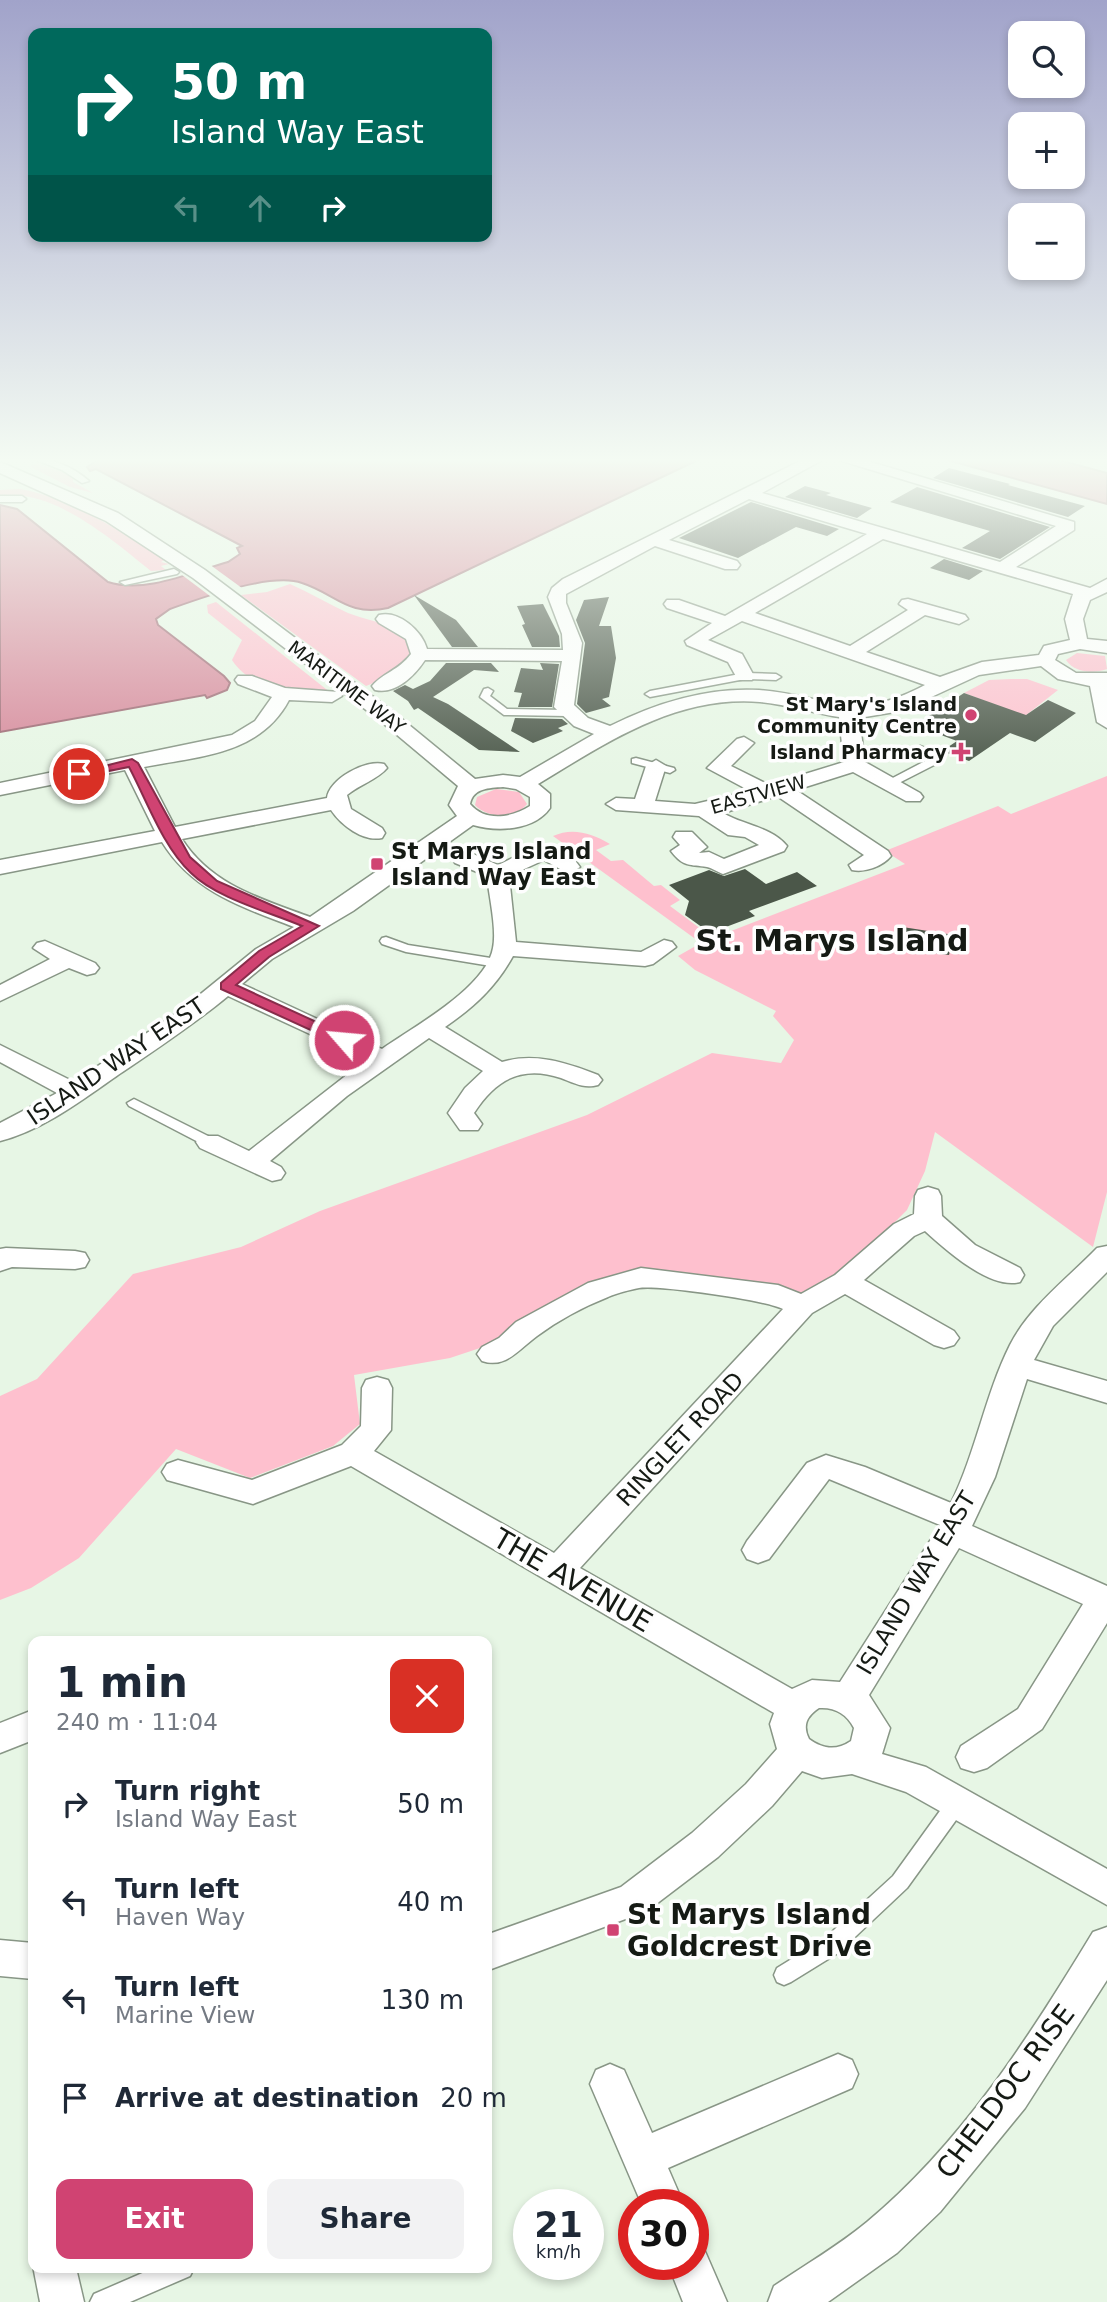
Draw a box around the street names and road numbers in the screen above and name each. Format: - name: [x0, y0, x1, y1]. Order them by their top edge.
- street label: MARITIME WAY: [284, 636, 410, 738]
- street label: EASTVIEW: [708, 770, 808, 818]
- street label: ISLAND WAY EAST: [22, 991, 210, 1130]
- street label: RINGLET ROAD: [611, 1367, 749, 1511]
- street label: ISLAND WAY EAST: [851, 1486, 981, 1679]
- street label: THE AVENUE: [487, 1521, 658, 1639]
- street label: CHELDOC RISE: [929, 1998, 1082, 2185]

